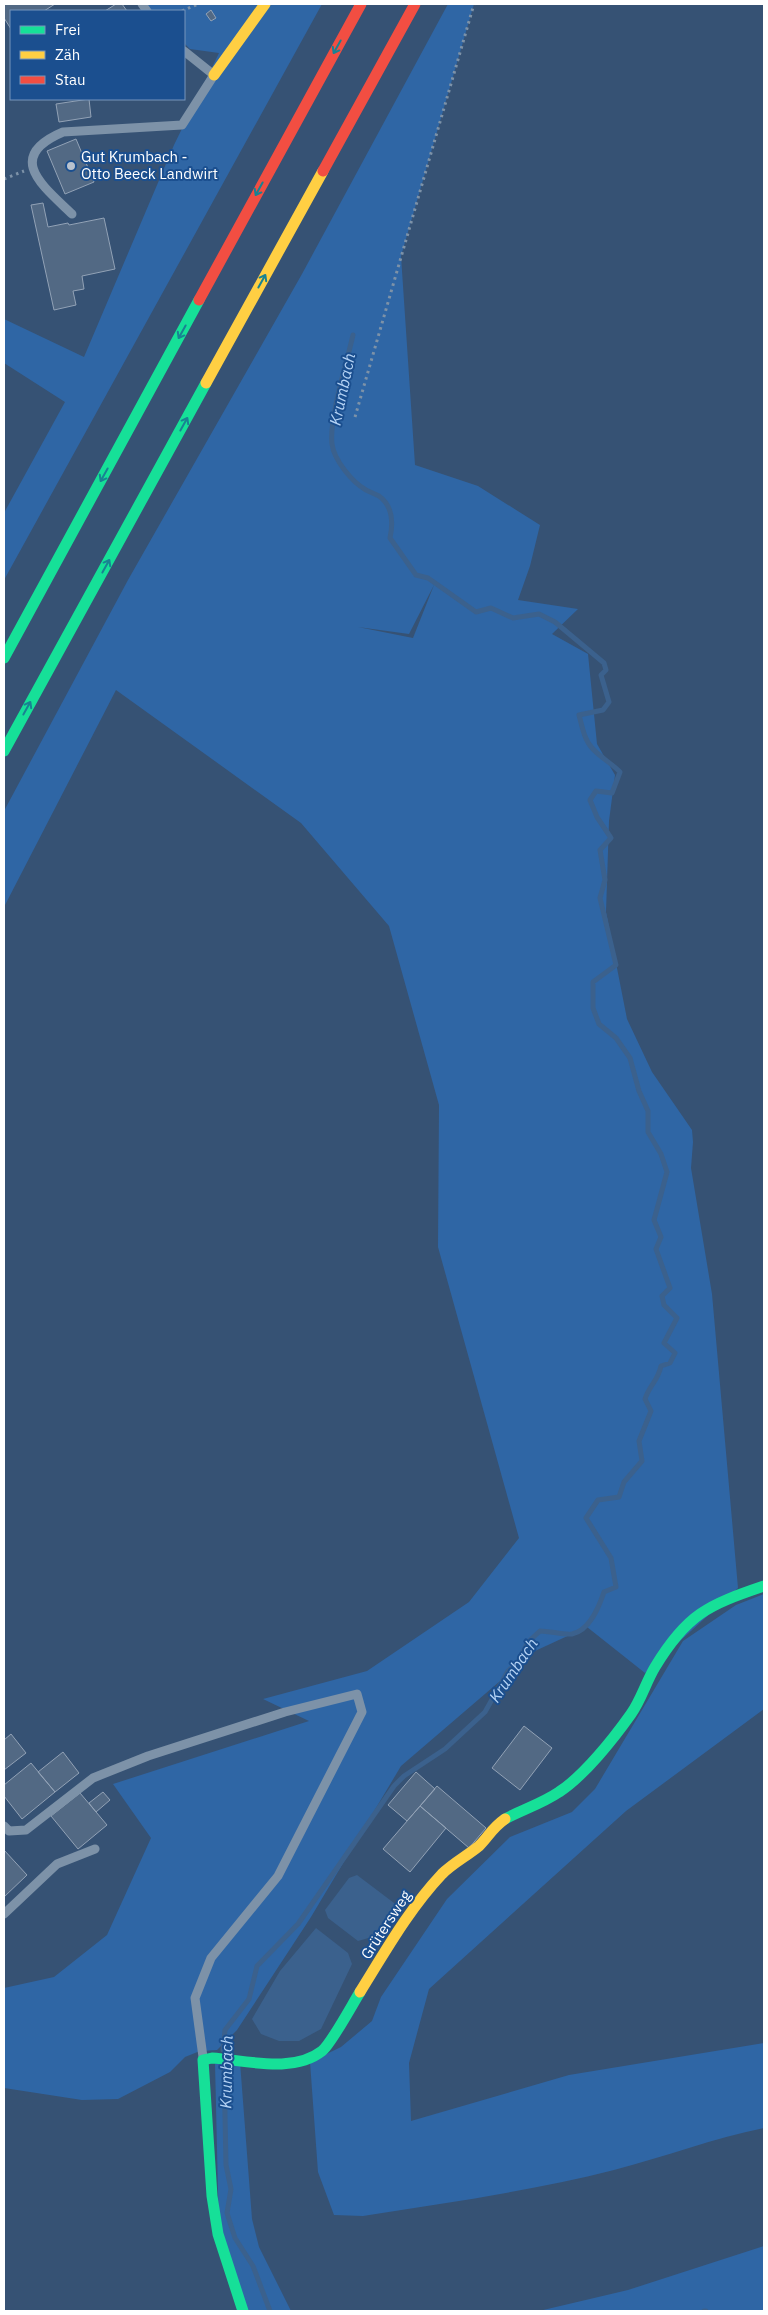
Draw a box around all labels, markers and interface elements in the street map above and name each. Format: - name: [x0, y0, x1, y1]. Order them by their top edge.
- legend: [10, 10, 185, 100]
- text: Frei: [55, 20, 81, 39]
- one-way arrow: [332, 39, 342, 54]
- text: Zäh: [55, 45, 80, 64]
- text: Stau: [55, 70, 86, 89]
- place label: Gut Krumbach - Otto Beeck Landwirt: [81, 147, 218, 183]
- marker: Gut Krumbach - Otto Beeck Landwirt: [65, 160, 77, 172]
- one-way arrow: [254, 182, 264, 196]
- one-way arrow: [258, 274, 268, 289]
- one-way arrow: [176, 324, 186, 339]
- water label: Krumbach: [325, 351, 359, 427]
- one-way arrow: [179, 416, 189, 431]
- one-way arrow: [99, 467, 109, 482]
- one-way arrow: [101, 559, 111, 574]
- one-way arrow: [22, 701, 32, 716]
- water label: Krumbach: [484, 1634, 542, 1706]
- street label: Grütersweg: [356, 1887, 415, 1963]
- water label: Krumbach: [215, 2035, 237, 2109]

